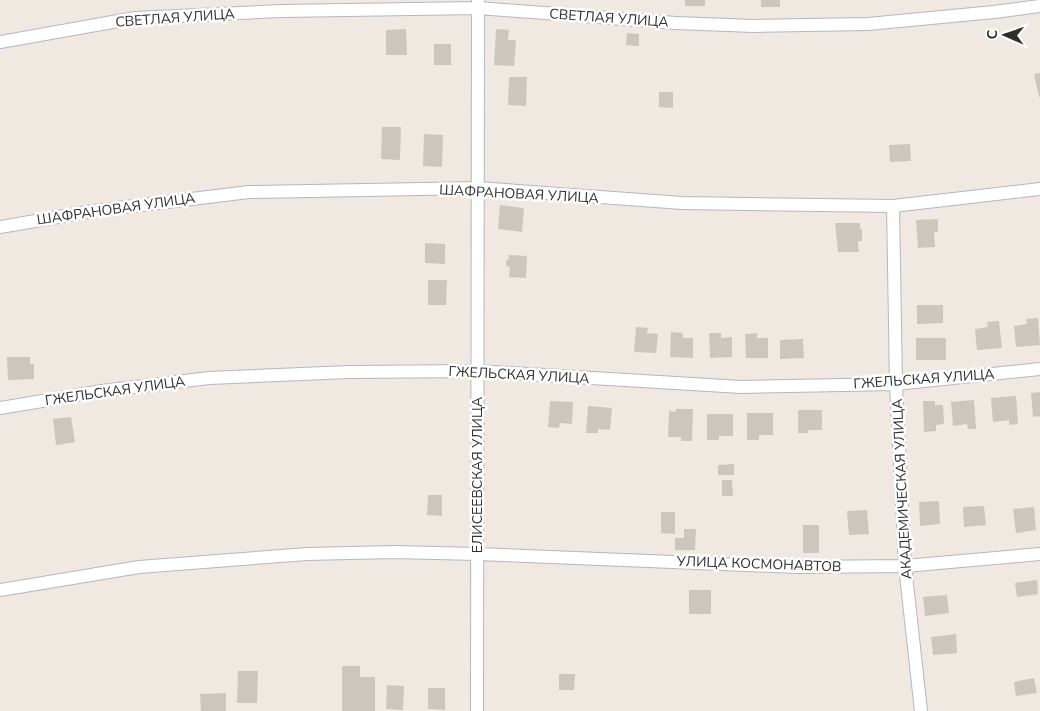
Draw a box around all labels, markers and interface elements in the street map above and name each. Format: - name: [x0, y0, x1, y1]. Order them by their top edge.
- street label: СВЕТЛАЯ УЛИЦА: [115, 4, 235, 32]
- street label: СВЕТЛАЯ УЛИЦА: [549, 4, 669, 32]
- north arrow: [980, 10, 1030, 60]
- text: С: [983, 29, 1002, 40]
- street label: ШАФРАНОВАЯ УЛИЦА: [439, 180, 599, 208]
- street label: ШАФРАНОВАЯ УЛИЦА: [36, 188, 196, 230]
- street label: ГЖЕЛЬСКАЯ УЛИЦА: [448, 362, 590, 388]
- street label: ГЖЕЛЬСКАЯ УЛИЦА: [853, 365, 995, 393]
- street label: ГЖЕЛЬСКАЯ УЛИЦА: [44, 372, 186, 410]
- street label: ЕЛИСЕЕВСКАЯ УЛИЦА: [468, 397, 487, 553]
- street label: АКАДЕМИЧЕСКАЯ УЛИЦА: [888, 398, 916, 580]
- street label: УЛИЦА КОСМОНАВТОВ: [675, 552, 842, 576]

